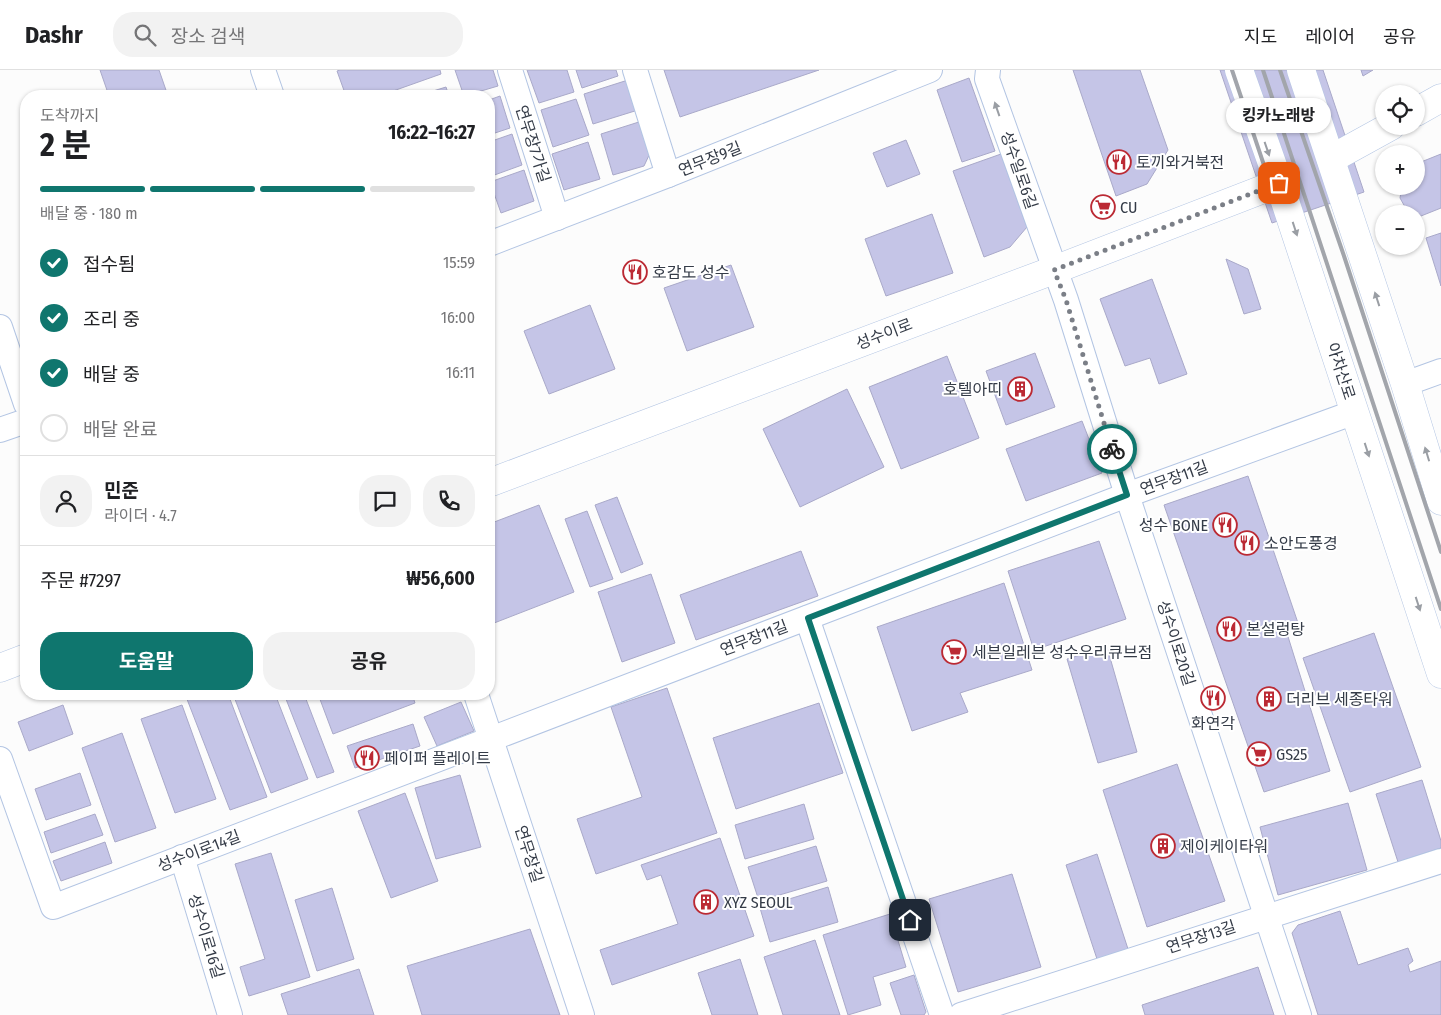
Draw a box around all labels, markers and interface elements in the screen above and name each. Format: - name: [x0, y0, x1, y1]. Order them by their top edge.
- search box: [113, 12, 463, 57]
- text: Dashr: [25, 21, 83, 49]
- icon: search: [131, 21, 159, 49]
- text: 장소 검색: [171, 25, 245, 48]
- text: 지도: [1244, 26, 1277, 48]
- text: 레이어: [1305, 26, 1355, 48]
- text: 공유: [1383, 26, 1416, 48]
- map controls: [1375, 85, 1425, 255]
- button: locate: [1375, 85, 1425, 135]
- callout: 킹카노래방: [1226, 98, 1332, 133]
- one-way arrow: [993, 101, 1000, 116]
- street label: 연무장7가길: [512, 103, 554, 185]
- text: 도착까지: [40, 106, 99, 125]
- text: 킹카노래방: [1242, 106, 1315, 125]
- text: 16:22–16:27: [388, 121, 475, 144]
- text: 2 분: [40, 126, 91, 164]
- street label: 성수일로6길: [997, 128, 1041, 212]
- street label: 연무장9길: [676, 138, 744, 180]
- one-way arrow: [1263, 142, 1271, 157]
- button: +: [1375, 145, 1425, 195]
- restaurant icon: 토끼와거북전: [1106, 149, 1132, 175]
- place label: 토끼와거북전: [1136, 153, 1224, 172]
- pin: [1258, 162, 1300, 204]
- icon: bag: [1265, 169, 1293, 197]
- supermarket icon: CU: [1090, 194, 1116, 220]
- place label: CU: [1120, 198, 1137, 217]
- text: 배달 중 · 180 m: [40, 204, 137, 223]
- button: −: [1375, 205, 1425, 255]
- one-way arrow: [1291, 222, 1299, 237]
- icon: check: [40, 249, 68, 277]
- text: 접수됨: [83, 253, 135, 276]
- text: 15:59: [443, 253, 475, 272]
- restaurant icon: 호감도 성수: [622, 259, 648, 285]
- place label: 호감도 성수: [652, 263, 729, 282]
- one-way arrow: [1373, 292, 1380, 307]
- icon: check: [40, 304, 68, 332]
- text: 조리 중: [83, 308, 140, 331]
- text: 16:00: [441, 308, 475, 327]
- street label: 성수이로: [853, 314, 915, 353]
- street label: 아차산로: [1323, 340, 1359, 402]
- icon: check: [40, 359, 68, 387]
- text: 배달 중: [83, 363, 140, 386]
- text: 16:11: [446, 363, 475, 382]
- building icon: 호텔아띠: [1007, 376, 1033, 402]
- place label: 호텔아띠: [943, 380, 1002, 399]
- text: 배달 완료: [83, 418, 157, 441]
- courier: [1087, 424, 1137, 474]
- icon: bike: [1098, 435, 1126, 463]
- one-way arrow: [1364, 443, 1372, 458]
- one-way arrow: [1422, 446, 1430, 461]
- street label: 연무장11길: [1137, 457, 1211, 499]
- button: person: [40, 475, 92, 527]
- button: chat: [359, 475, 411, 527]
- button: phone: [423, 475, 475, 527]
- text: 민준: [104, 479, 139, 502]
- text: 라이더 · 4.7: [104, 506, 177, 525]
- restaurant icon: 성수 BONE: [1212, 512, 1238, 538]
- place label: 성수 BONE: [1139, 516, 1208, 535]
- restaurant icon: 소안도풍경: [1234, 530, 1260, 556]
- place label: 소안도풍경: [1264, 534, 1338, 553]
- text: ₩56,600: [406, 567, 475, 590]
- text: 주문 #7297: [40, 569, 121, 592]
- one-way arrow: [1415, 597, 1422, 612]
- street label: 성수이로20길: [1153, 598, 1199, 688]
- street label: 연무장11길: [717, 616, 791, 660]
- restaurant icon: 본설렁탕: [1216, 616, 1242, 642]
- place label: 본설렁탕: [1246, 620, 1305, 639]
- button: 도움말: [40, 632, 253, 690]
- button: 공유: [263, 632, 475, 690]
- supermarket icon: 세븐일레븐 성수우리큐브점: [941, 639, 967, 665]
- place label: 세븐일레븐 성수우리큐브점: [972, 643, 1152, 662]
- restaurant icon: 화연각: [1200, 685, 1226, 711]
- building icon: 더리브 세종타워: [1256, 686, 1282, 712]
- place label: 더리브 세종타워: [1286, 690, 1393, 709]
- place label: 화연각: [1191, 714, 1235, 733]
- supermarket icon: GS25: [1246, 741, 1272, 767]
- restaurant icon: 페이퍼 플레이트: [354, 745, 380, 771]
- place label: GS25: [1276, 745, 1307, 764]
- place label: 페이퍼 플레이트: [384, 749, 491, 768]
- street label: 연무장길: [511, 823, 547, 885]
- street label: 성수이로14길: [155, 826, 243, 876]
- building icon: 제이케이타워: [1150, 833, 1176, 859]
- place label: 제이케이타워: [1180, 837, 1268, 856]
- building icon: XYZ SEOUL: [693, 889, 719, 915]
- street label: 성수이로16길: [184, 891, 228, 981]
- place label: XYZ SEOUL: [724, 893, 793, 912]
- pin: [889, 899, 931, 941]
- icon: home: [896, 906, 924, 934]
- street label: 연무장13길: [1164, 917, 1238, 957]

